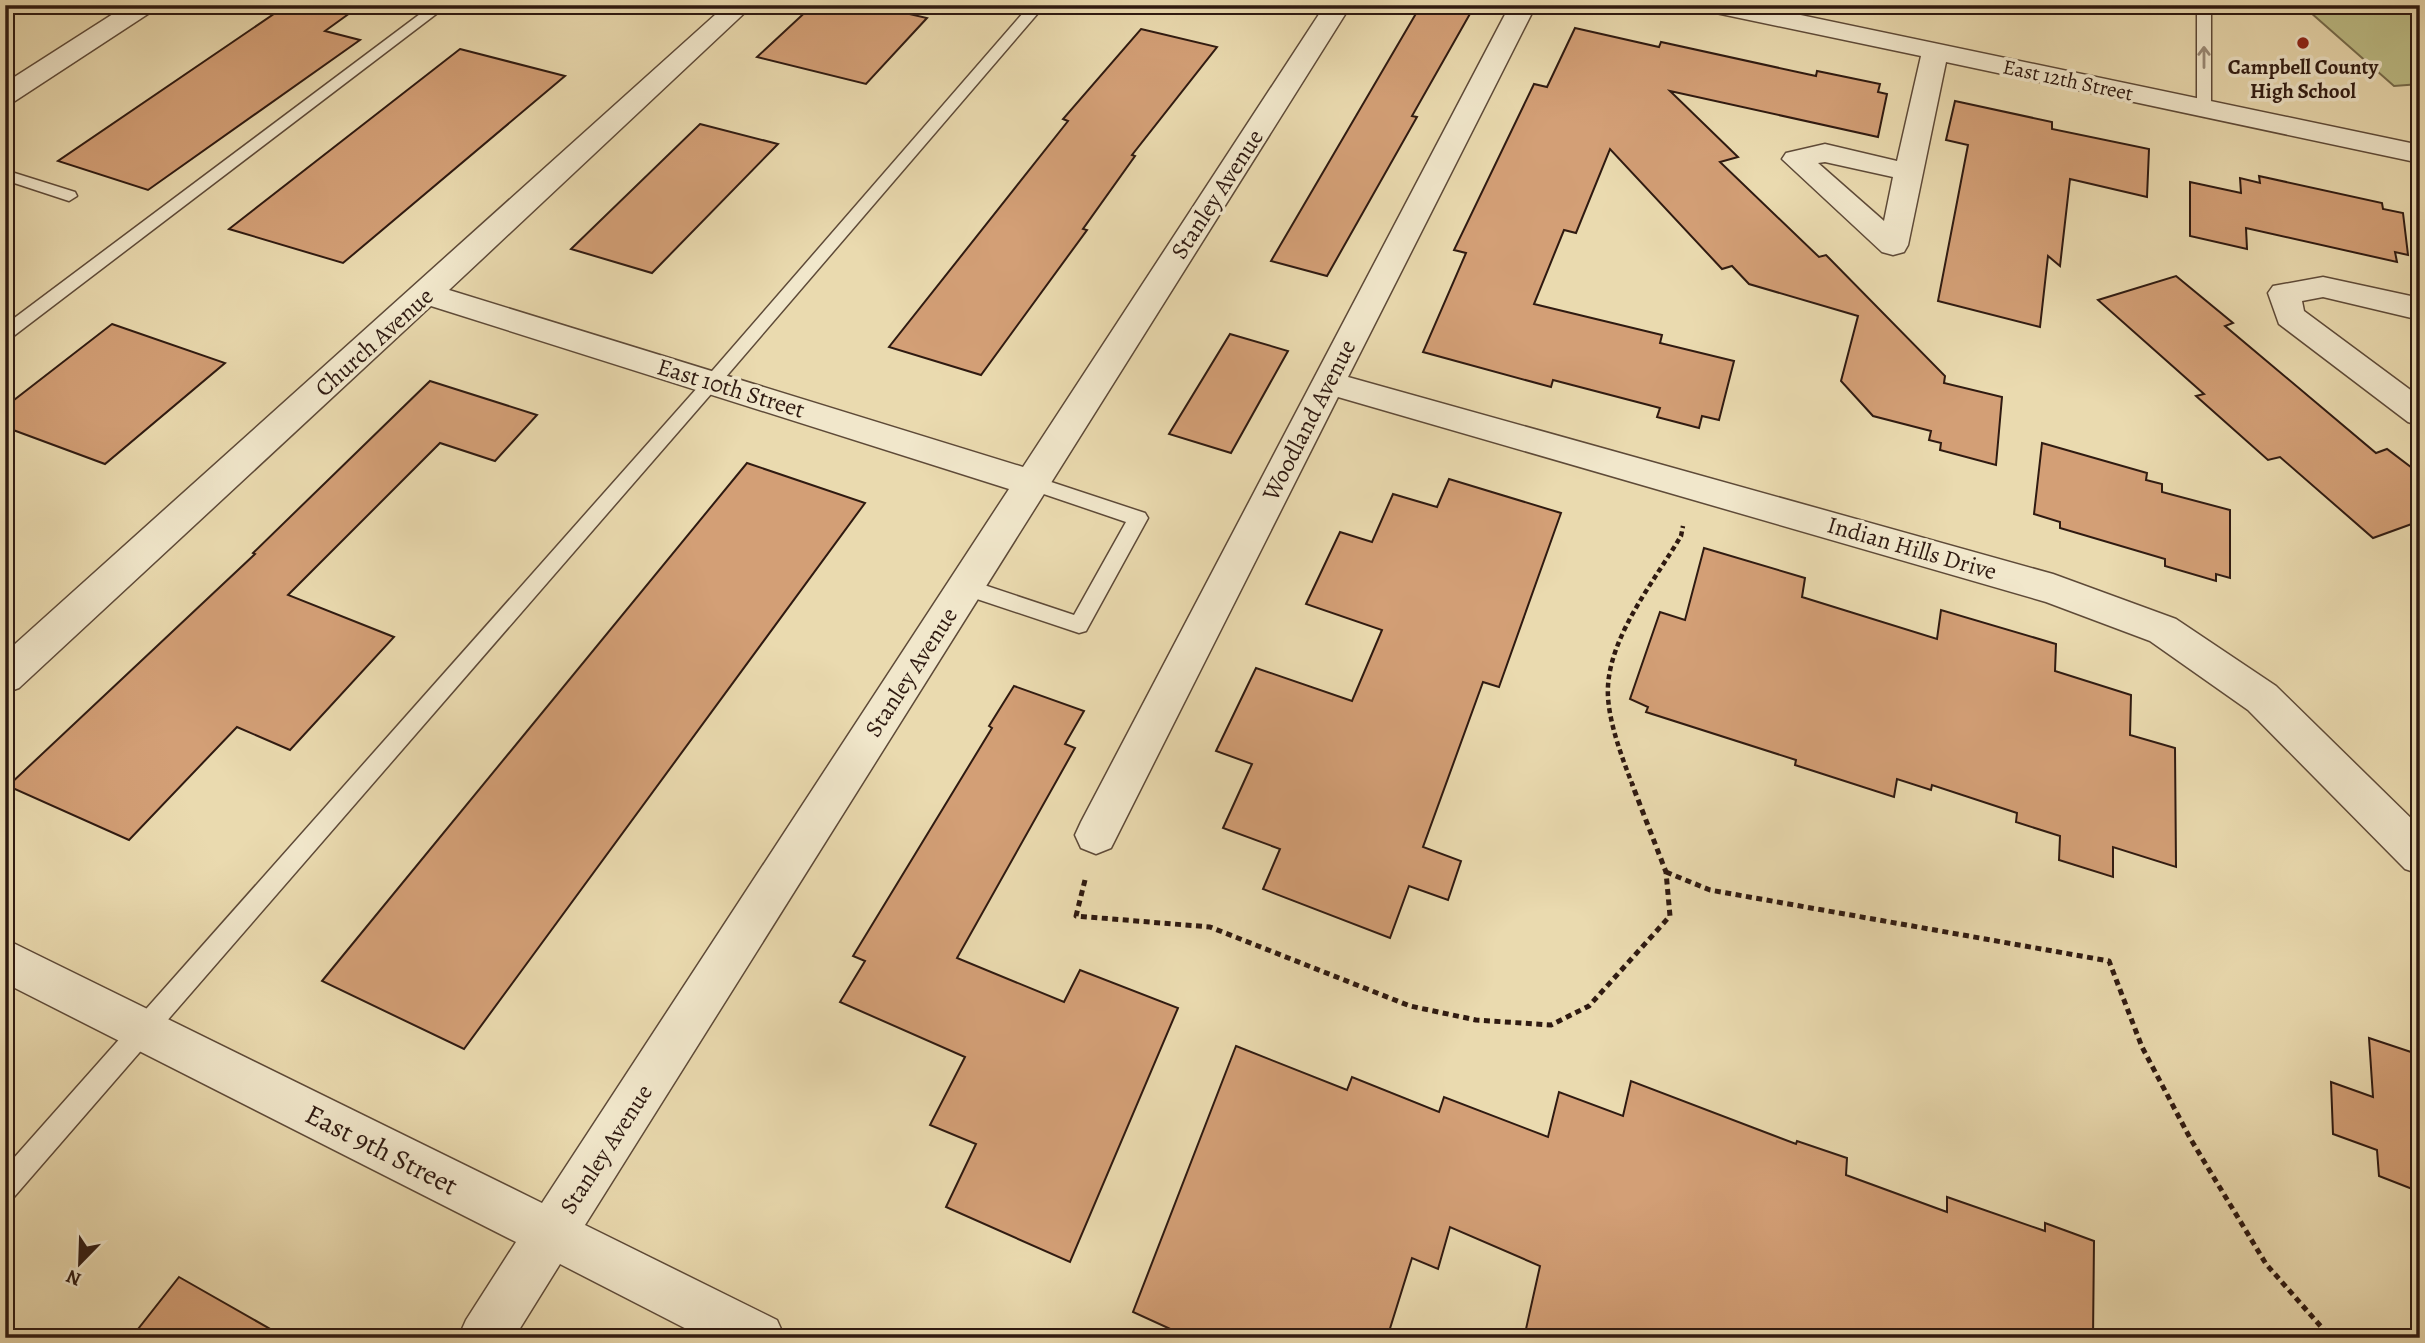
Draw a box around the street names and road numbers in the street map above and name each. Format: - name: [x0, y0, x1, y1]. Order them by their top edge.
- street label: East 12th Street: [2000, 53, 2136, 107]
- street label: Stanley Avenue: [1163, 123, 1271, 265]
- street label: Church Avenue: [308, 280, 440, 404]
- street label: Woodland Avenue: [1254, 334, 1363, 507]
- street label: East 10th Street: [653, 350, 809, 426]
- street label: Indian Hills Drive: [1824, 509, 2000, 587]
- street label: Stanley Avenue: [857, 601, 965, 743]
- street label: Stanley Avenue: [552, 1078, 660, 1220]
- street label: East 9th Street: [299, 1095, 464, 1205]

